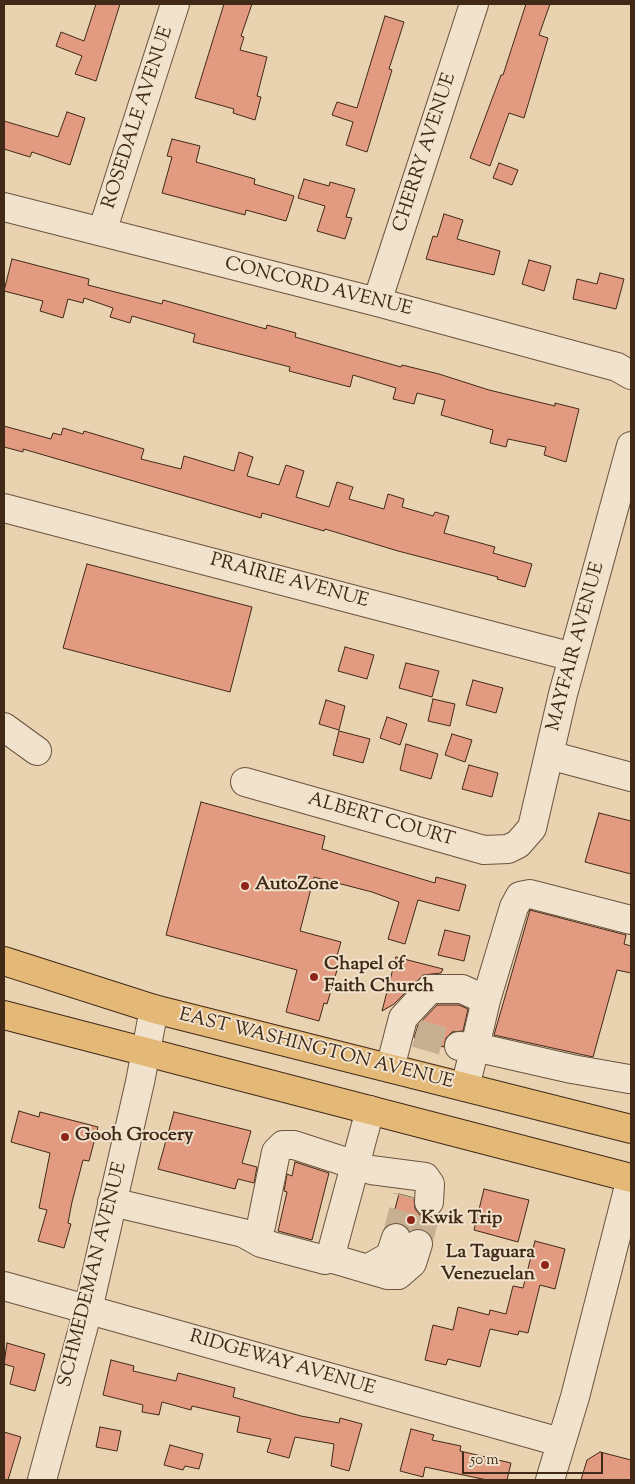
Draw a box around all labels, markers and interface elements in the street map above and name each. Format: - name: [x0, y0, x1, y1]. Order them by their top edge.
- street label: ROSEDALE AVENUE: [99, 24, 179, 212]
- street label: CHERRY AVENUE: [390, 71, 462, 235]
- street label: CONCORD AVENUE: [222, 254, 414, 322]
- street label: PRAIRIE AVENUE: [207, 550, 371, 614]
- street label: MAYFAIR AVENUE: [543, 560, 611, 734]
- street label: ALBERT COURT: [305, 789, 457, 853]
- place label: AutoZone: [255, 875, 339, 897]
- marker: AutoZone: [239, 880, 251, 892]
- place label: Chapel of Faith Church: [324, 955, 434, 999]
- marker: Chapel of Faith Church: [308, 971, 320, 983]
- street label: EAST WASHINGTON AVENUE: [176, 1005, 456, 1095]
- place label: Gooh Grocery: [75, 1126, 194, 1148]
- marker: Gooh Grocery: [59, 1131, 71, 1143]
- street label: SCHMEDEMAN AVENUE: [55, 1160, 133, 1390]
- place label: Kwik Trip: [421, 1209, 502, 1231]
- marker: Kwik Trip: [405, 1214, 417, 1226]
- place label: La Taguara Venezuelan: [441, 1243, 535, 1287]
- marker: La Taguara Venezuelan: [539, 1259, 551, 1271]
- street label: RIDGEWAY AVENUE: [186, 1327, 378, 1401]
- scale bar: [465, 1442, 606, 1474]
- text: 50 m: [470, 1450, 499, 1471]

